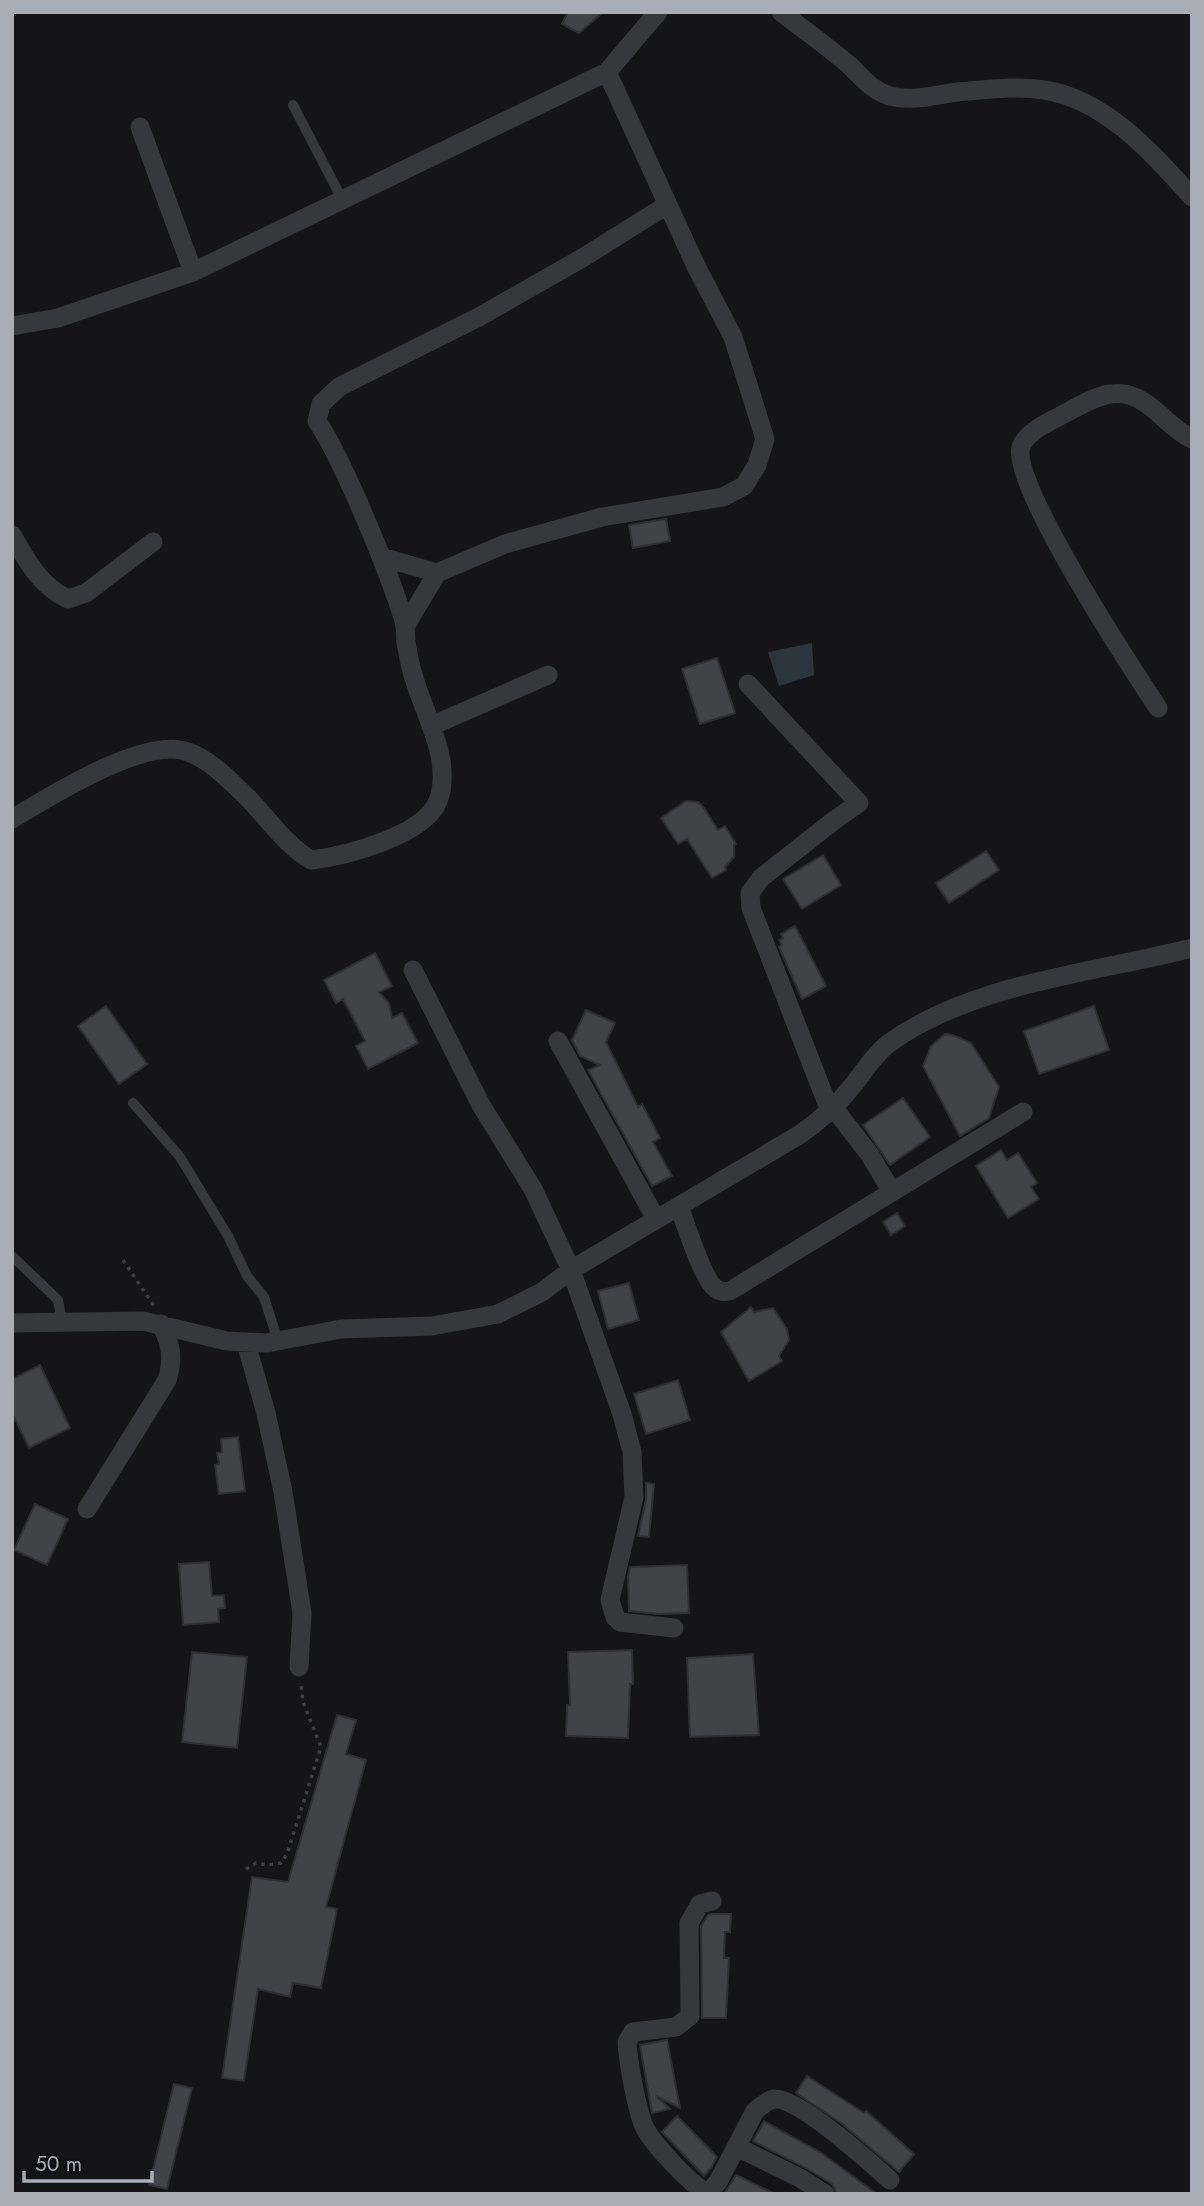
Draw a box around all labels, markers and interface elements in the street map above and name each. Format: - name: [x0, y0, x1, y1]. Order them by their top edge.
- scale bar: [24, 2140, 152, 2184]
- text: 50 m: [35, 2149, 82, 2179]

